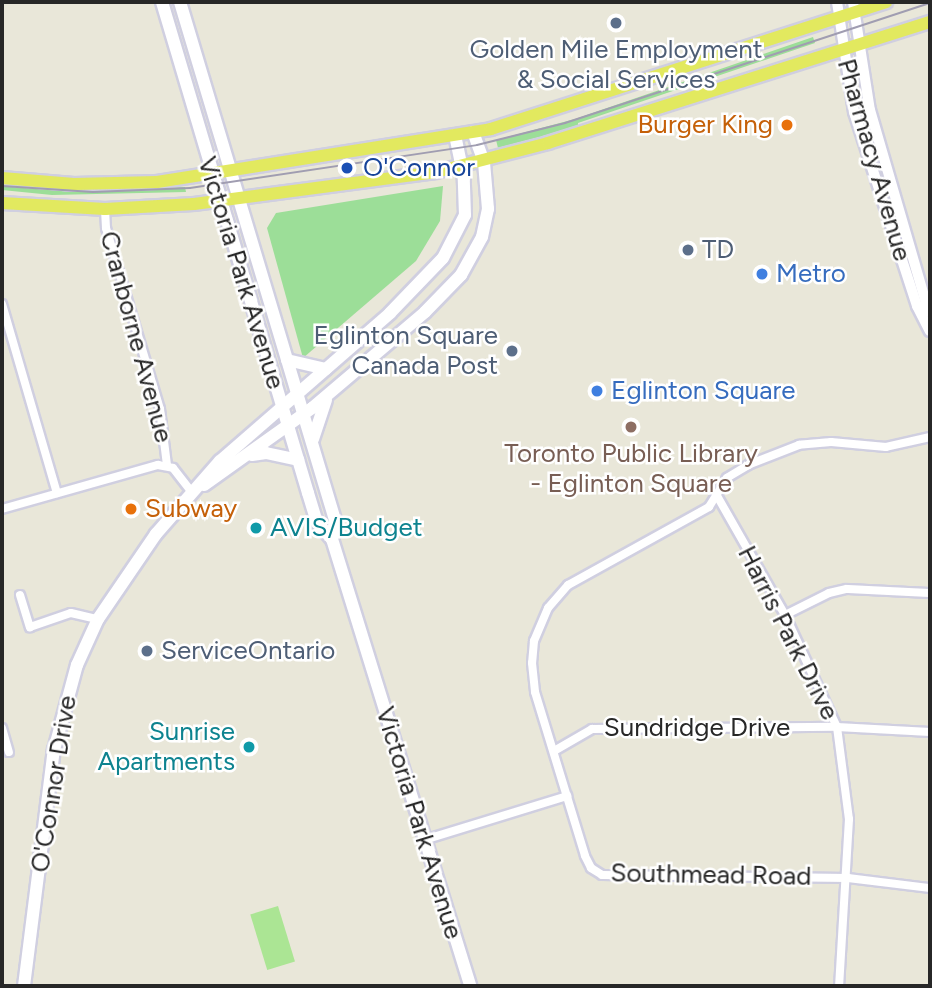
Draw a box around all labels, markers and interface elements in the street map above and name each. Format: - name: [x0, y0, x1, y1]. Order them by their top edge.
- marker: Golden Mile Employment & Social Services: [608, 15, 624, 31]
- place label: Golden Mile Employment & Social Services: [470, 34, 762, 96]
- street label: Pharmacy Avenue: [830, 55, 918, 265]
- place label: Burger King: [637, 109, 773, 141]
- marker: Burger King: [779, 117, 795, 133]
- place label: O'Connor: [363, 152, 475, 184]
- street label: Victoria Park Avenue: [191, 153, 291, 393]
- marker: O'Connor: [337, 158, 357, 178]
- street label: Cranborne Avenue: [93, 228, 179, 446]
- place label: TD: [702, 234, 734, 266]
- marker: TD: [680, 242, 696, 258]
- place label: Metro: [776, 258, 846, 290]
- marker: Metro: [754, 266, 770, 282]
- place label: Eglinton Square Canada Post: [314, 320, 498, 382]
- marker: Eglinton Square Canada Post: [504, 343, 520, 359]
- place label: Eglinton Square: [611, 375, 795, 407]
- marker: Eglinton Square: [589, 383, 605, 399]
- marker: Toronto Public Library - Eglinton Square: [623, 419, 639, 435]
- place label: Toronto Public Library - Eglinton Square: [504, 438, 758, 500]
- place label: Subway: [145, 493, 237, 525]
- marker: Subway: [123, 501, 139, 517]
- place label: AVIS/Budget: [270, 512, 423, 544]
- marker: AVIS/Budget: [248, 520, 264, 536]
- street label: Harris Park Drive: [731, 541, 845, 725]
- place label: ServiceOntario: [161, 635, 335, 667]
- marker: ServiceOntario: [139, 643, 155, 659]
- street label: O'Connor Drive: [25, 693, 83, 875]
- street label: Victoria Park Avenue: [369, 703, 469, 943]
- street label: Sundridge Drive: [604, 712, 790, 744]
- place label: Sunrise Apartments: [97, 716, 235, 778]
- marker: Sunrise Apartments: [241, 739, 257, 755]
- street label: Southmead Road: [610, 858, 812, 892]

